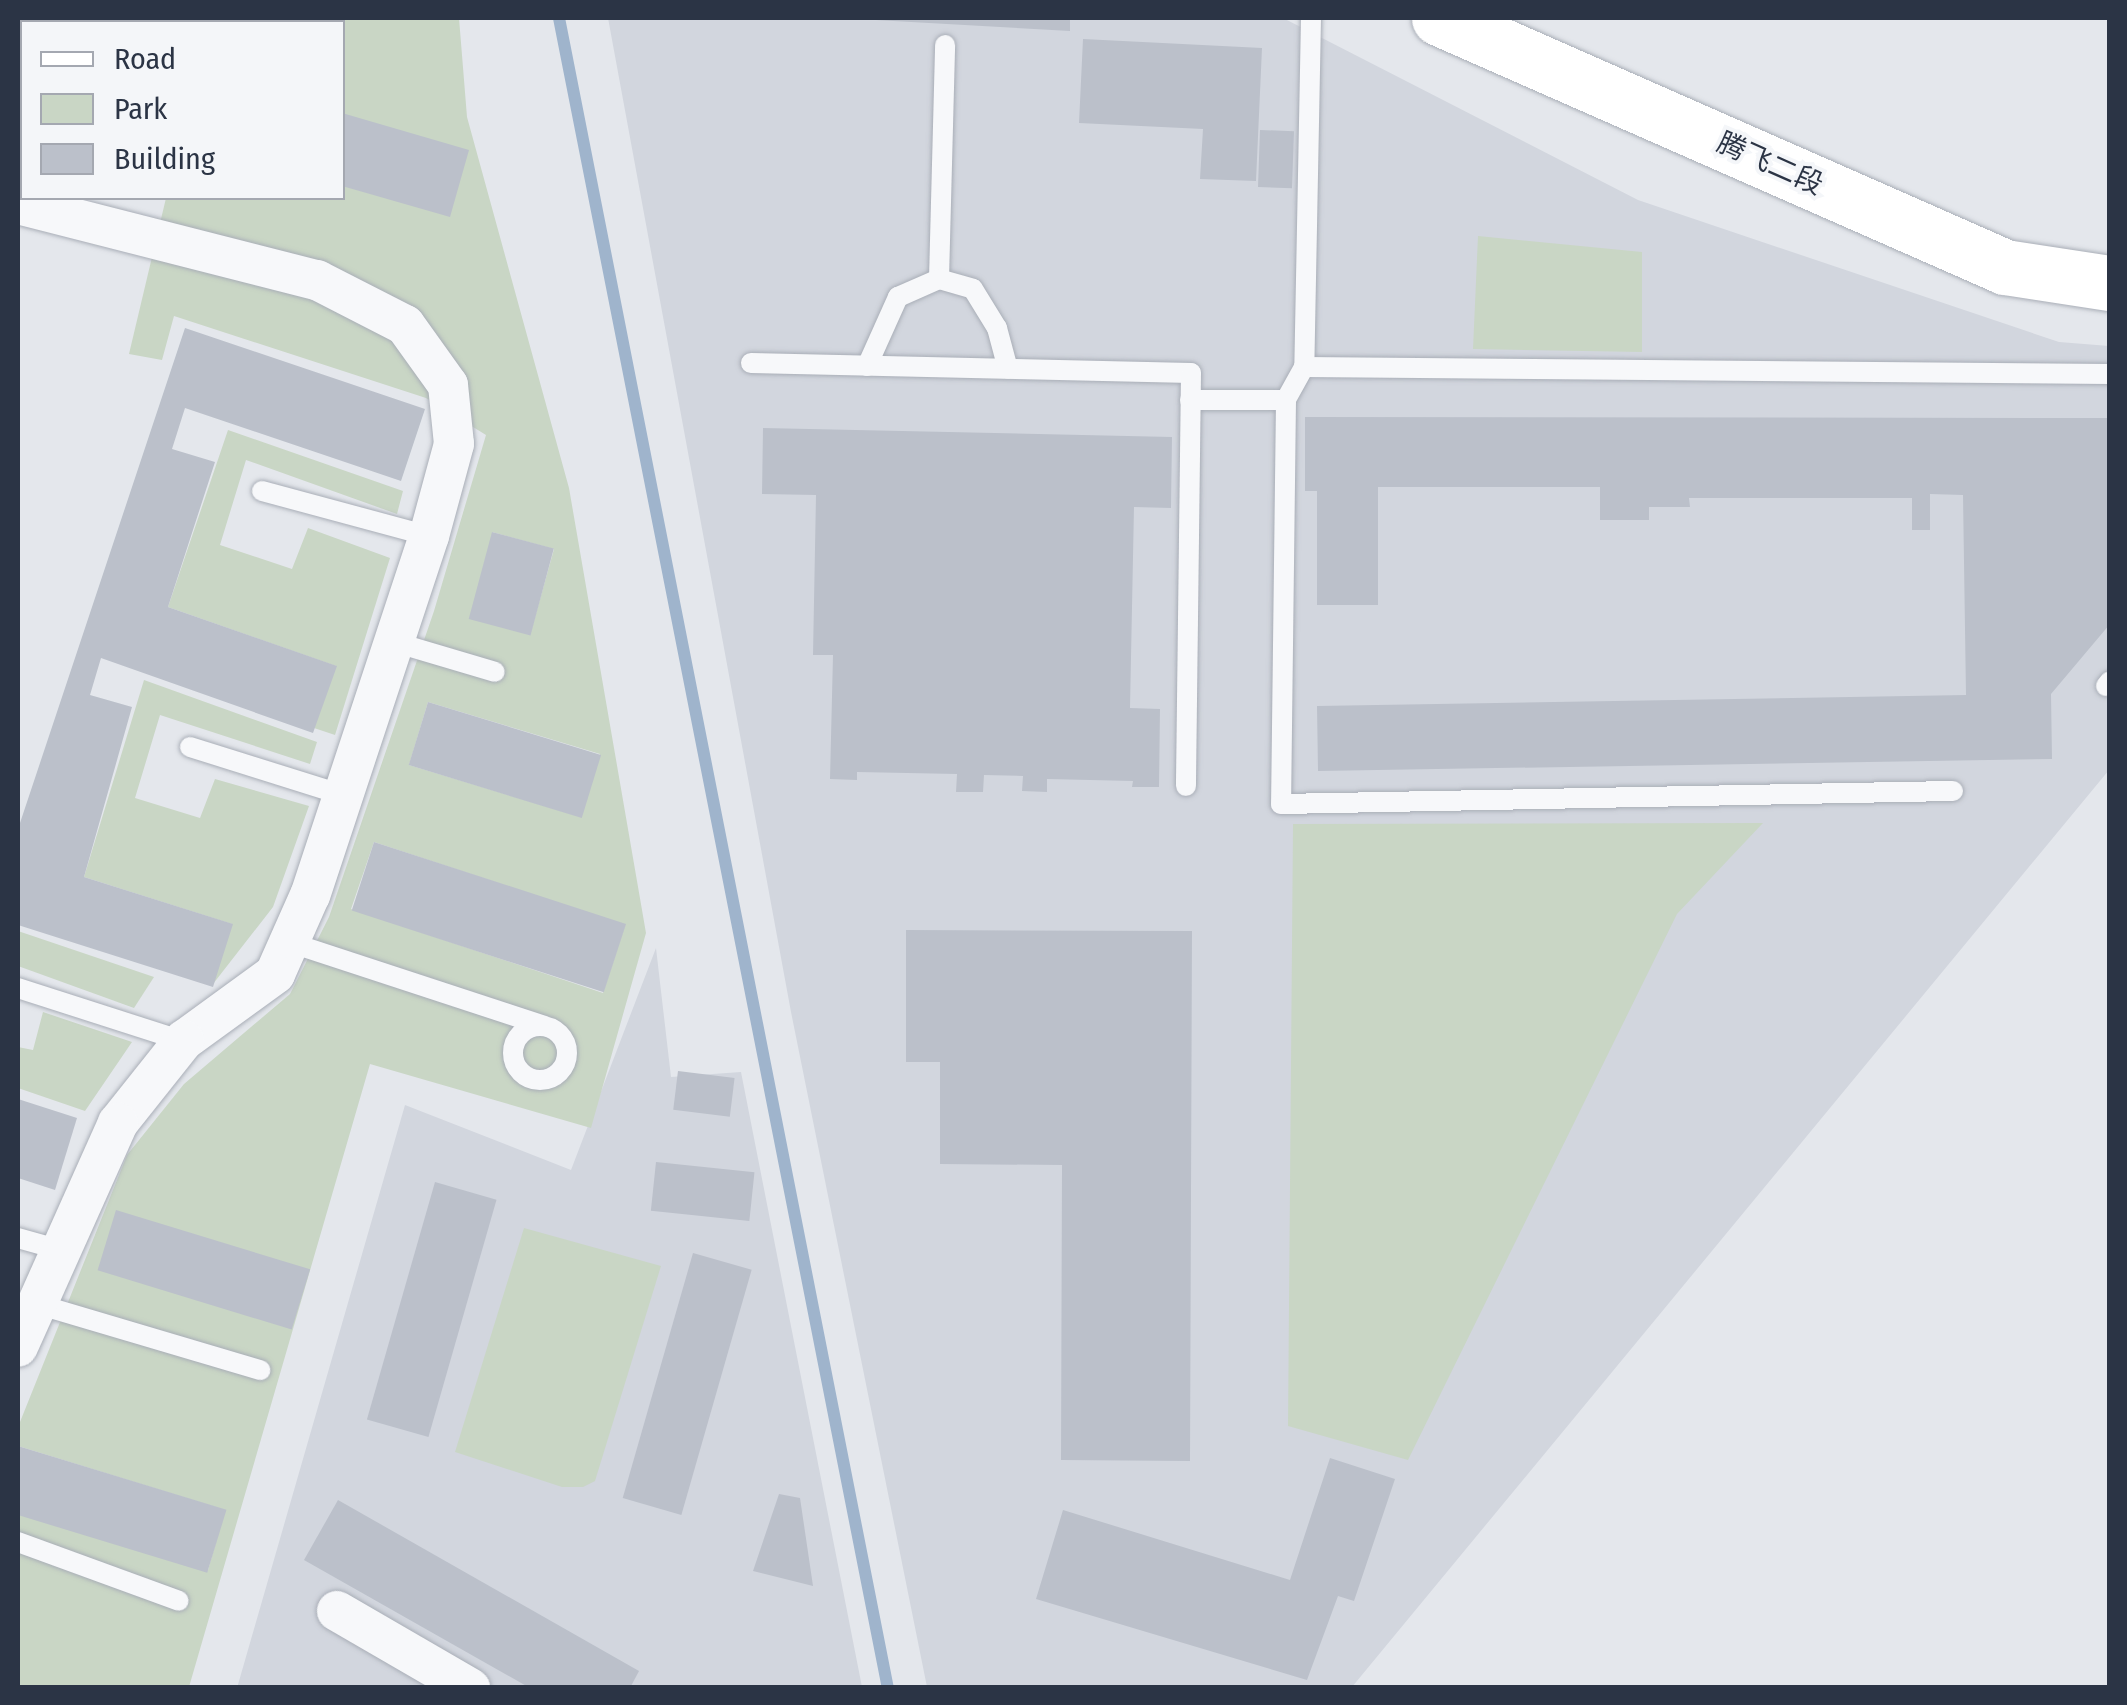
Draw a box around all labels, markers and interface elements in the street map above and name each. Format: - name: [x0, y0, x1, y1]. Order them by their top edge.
- legend: [20, 20, 345, 200]
- text: Road: [114, 41, 176, 77]
- text: Park: [114, 91, 167, 127]
- street label: 腾飞二段: [1712, 126, 1828, 202]
- text: Building: [114, 141, 215, 177]

